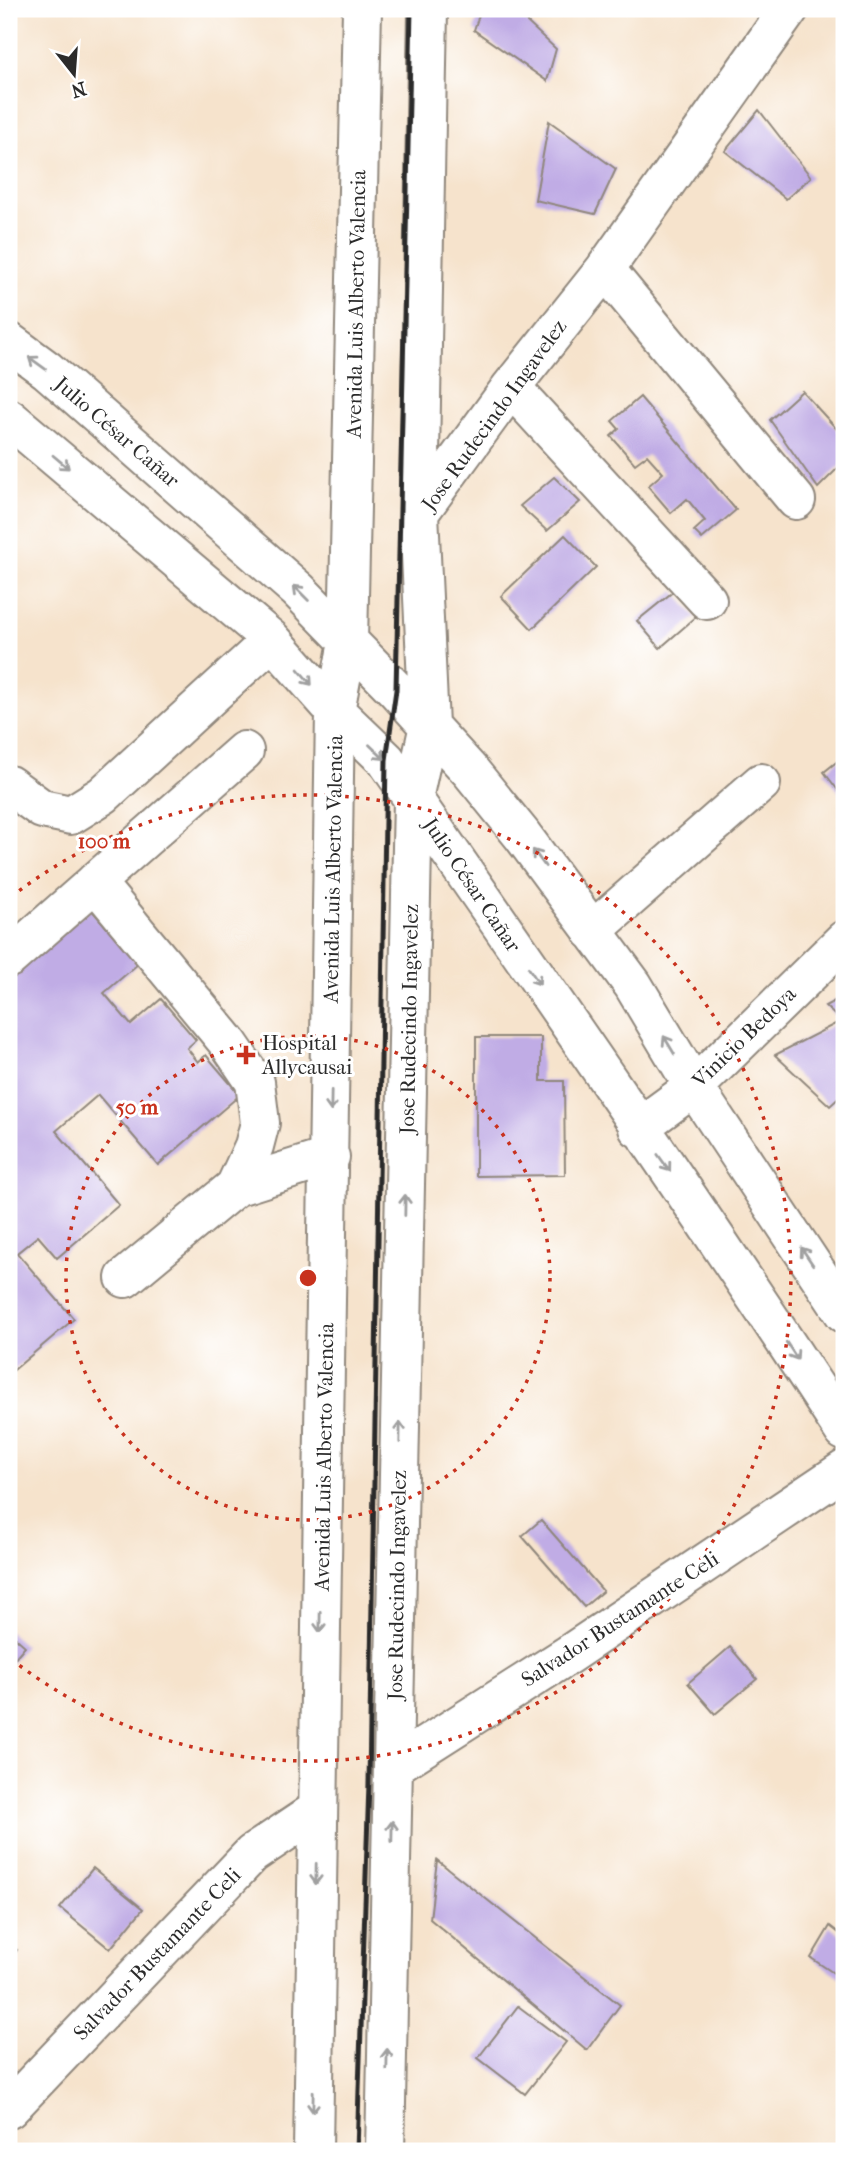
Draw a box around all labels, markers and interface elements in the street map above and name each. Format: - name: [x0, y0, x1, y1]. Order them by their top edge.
- north arrow: [38, 38, 108, 108]
- text: N: [68, 77, 89, 102]
- street label: Avenida Luis Alberto Valencia: [342, 169, 370, 439]
- street label: Jose Rudecindo Ingavelez: [415, 315, 571, 517]
- one-way arrow: [28, 356, 47, 370]
- street label: Julio César Cañar: [49, 370, 184, 492]
- one-way arrow: [52, 453, 70, 469]
- one-way arrow: [292, 585, 309, 602]
- one-way arrow: [297, 667, 313, 685]
- street label: Avenida Luis Alberto Valencia: [319, 734, 347, 1004]
- one-way arrow: [369, 743, 386, 760]
- street label: Julio César Cañar: [417, 812, 526, 957]
- text: 100 m: [78, 829, 131, 853]
- one-way arrow: [532, 849, 546, 868]
- street label: Jose Rudecindo Ingavelez: [395, 904, 423, 1136]
- one-way arrow: [528, 966, 542, 986]
- street label: Vinicio Bedoya: [687, 981, 801, 1093]
- place label: Hospital Allycausai: [261, 1031, 352, 1079]
- one-way arrow: [662, 1035, 676, 1055]
- marker: Hospital Allycausai: [236, 1045, 256, 1065]
- one-way arrow: [324, 1089, 337, 1112]
- text: 50 m: [116, 1095, 159, 1119]
- one-way arrow: [656, 1154, 671, 1173]
- one-way arrow: [398, 1193, 412, 1216]
- one-way arrow: [799, 1246, 813, 1266]
- centre of rings: [296, 1266, 320, 1290]
- street label: Avenida Luis Alberto Valencia: [310, 1322, 338, 1592]
- one-way arrow: [785, 1341, 799, 1361]
- one-way arrow: [394, 1421, 407, 1444]
- street label: Jose Rudecindo Ingavelez: [383, 1470, 411, 1702]
- street label: Salvador Bustamante Celi: [517, 1546, 723, 1692]
- one-way arrow: [313, 1611, 327, 1634]
- one-way arrow: [385, 1820, 399, 1843]
- street label: Salvador Bustamante Celi: [68, 1863, 246, 2045]
- one-way arrow: [309, 1863, 322, 1886]
- one-way arrow: [380, 2047, 393, 2070]
- one-way arrow: [306, 2090, 320, 2113]

